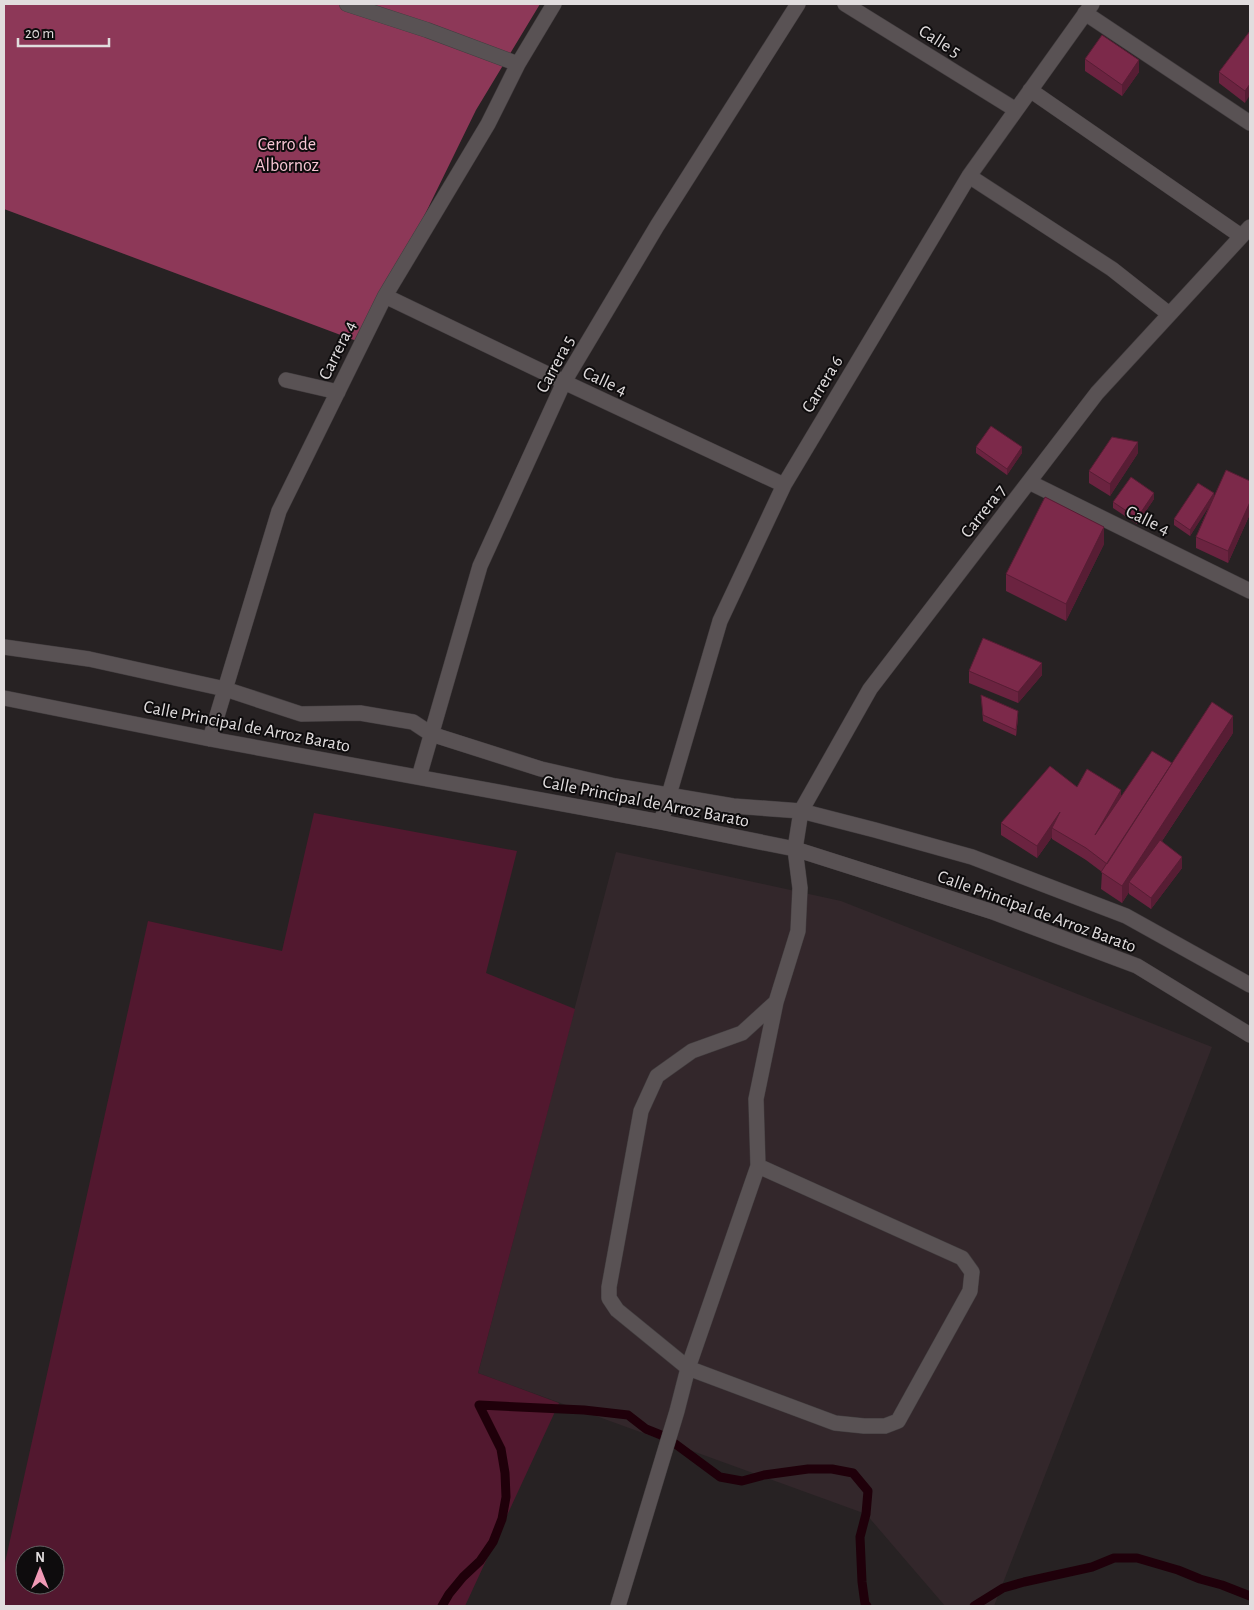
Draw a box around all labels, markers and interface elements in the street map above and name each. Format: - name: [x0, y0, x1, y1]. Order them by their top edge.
- scale bar: [18, 15, 109, 47]
- street label: Calle 5: [915, 22, 963, 62]
- text: 20 m: [25, 26, 54, 41]
- park label: Cerro de Albornoz: [255, 136, 319, 175]
- street label: Carrera 4: [316, 318, 360, 383]
- street label: Carrera 5: [533, 333, 578, 396]
- street label: Carrera 6: [799, 353, 847, 416]
- street label: Calle 4: [580, 364, 630, 400]
- street label: Carrera 7: [958, 482, 1010, 542]
- street label: Calle 4: [1123, 503, 1173, 539]
- street label: Calle Principal de Arroz Barato: [142, 698, 352, 756]
- street label: Calle Principal de Arroz Barato: [541, 773, 751, 831]
- street label: Calle Principal de Arroz Barato: [935, 868, 1139, 956]
- north arrow: [15, 1545, 65, 1595]
- text: N: [35, 1551, 45, 1565]

